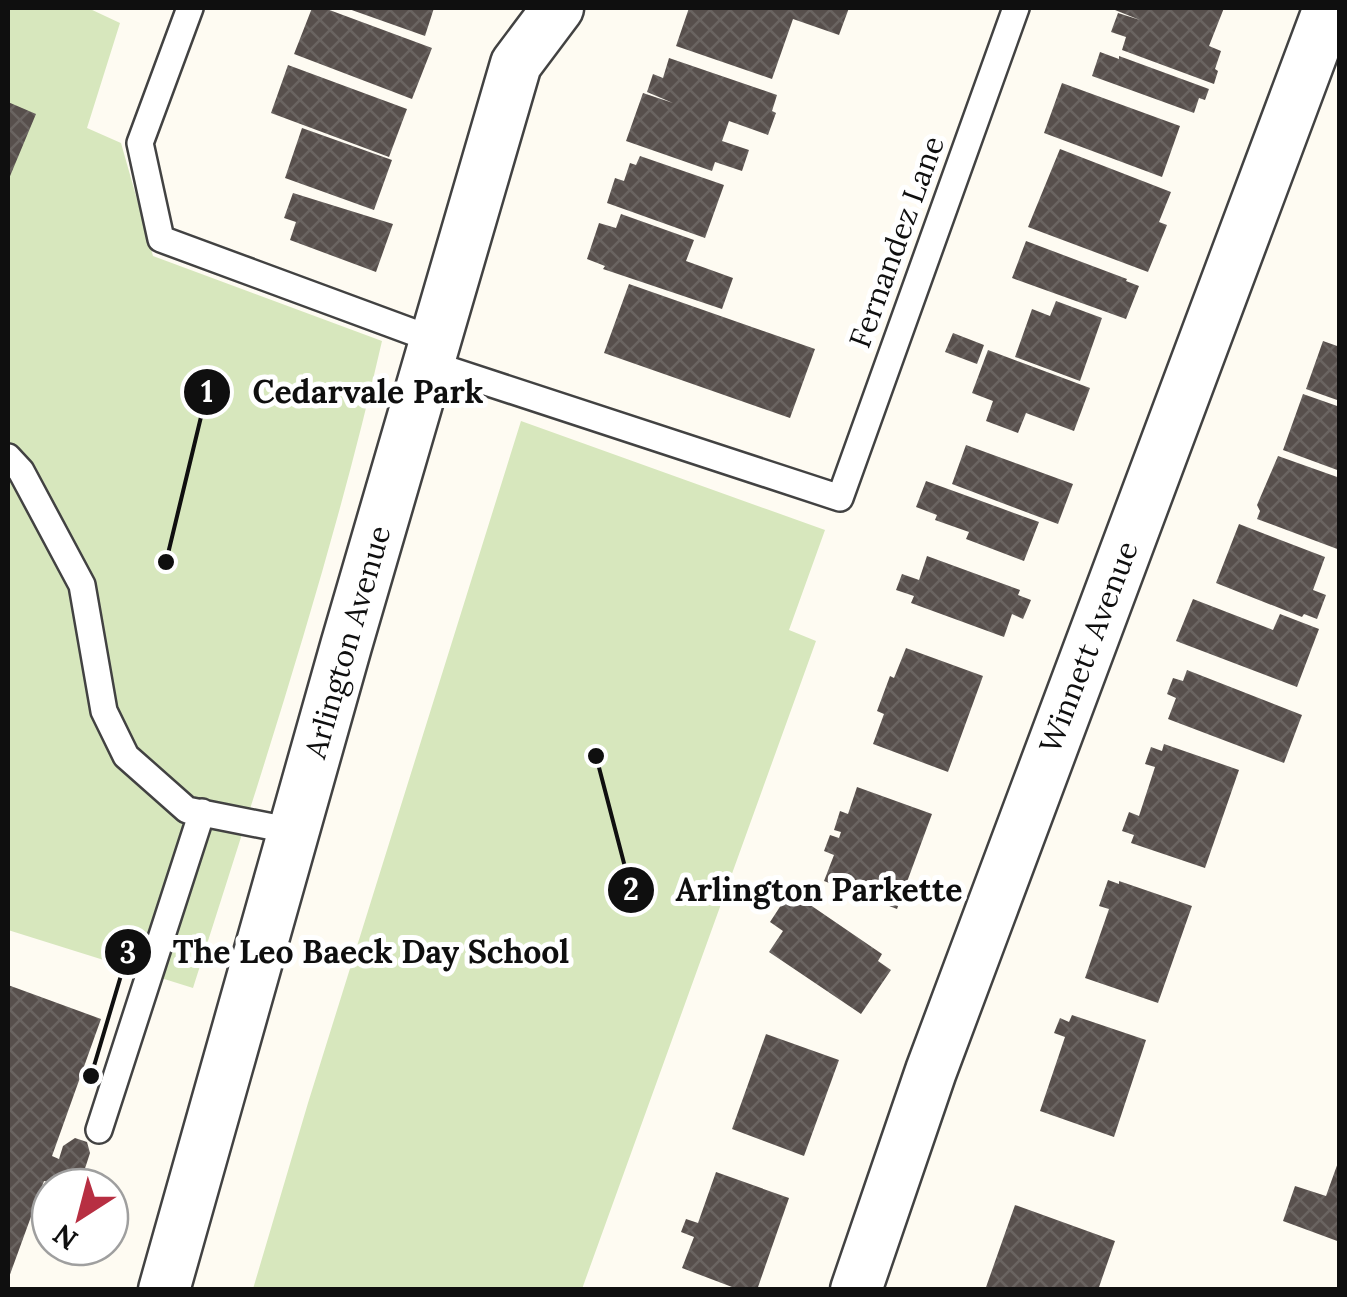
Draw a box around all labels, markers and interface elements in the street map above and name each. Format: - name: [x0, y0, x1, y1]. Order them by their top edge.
- street label: Fernandez Lane: [840, 131, 952, 353]
- callout: Cedarvale Park: [182, 361, 504, 423]
- text: Cedarvale Park: [252, 371, 484, 412]
- text: 1: [201, 372, 213, 410]
- street label: Arlington Avenue: [295, 521, 399, 764]
- street label: Winnett Avenue: [1030, 536, 1146, 758]
- callout: Arlington Parkette: [606, 859, 983, 921]
- text: Arlington Parkette: [676, 869, 962, 910]
- text: 2: [623, 870, 639, 908]
- callout: The Leo Baeck Day School: [103, 921, 590, 983]
- text: The Leo Baeck Day School: [173, 931, 569, 972]
- text: 3: [120, 933, 136, 971]
- north arrow: [30, 1167, 130, 1267]
- text: N: [46, 1216, 85, 1258]

